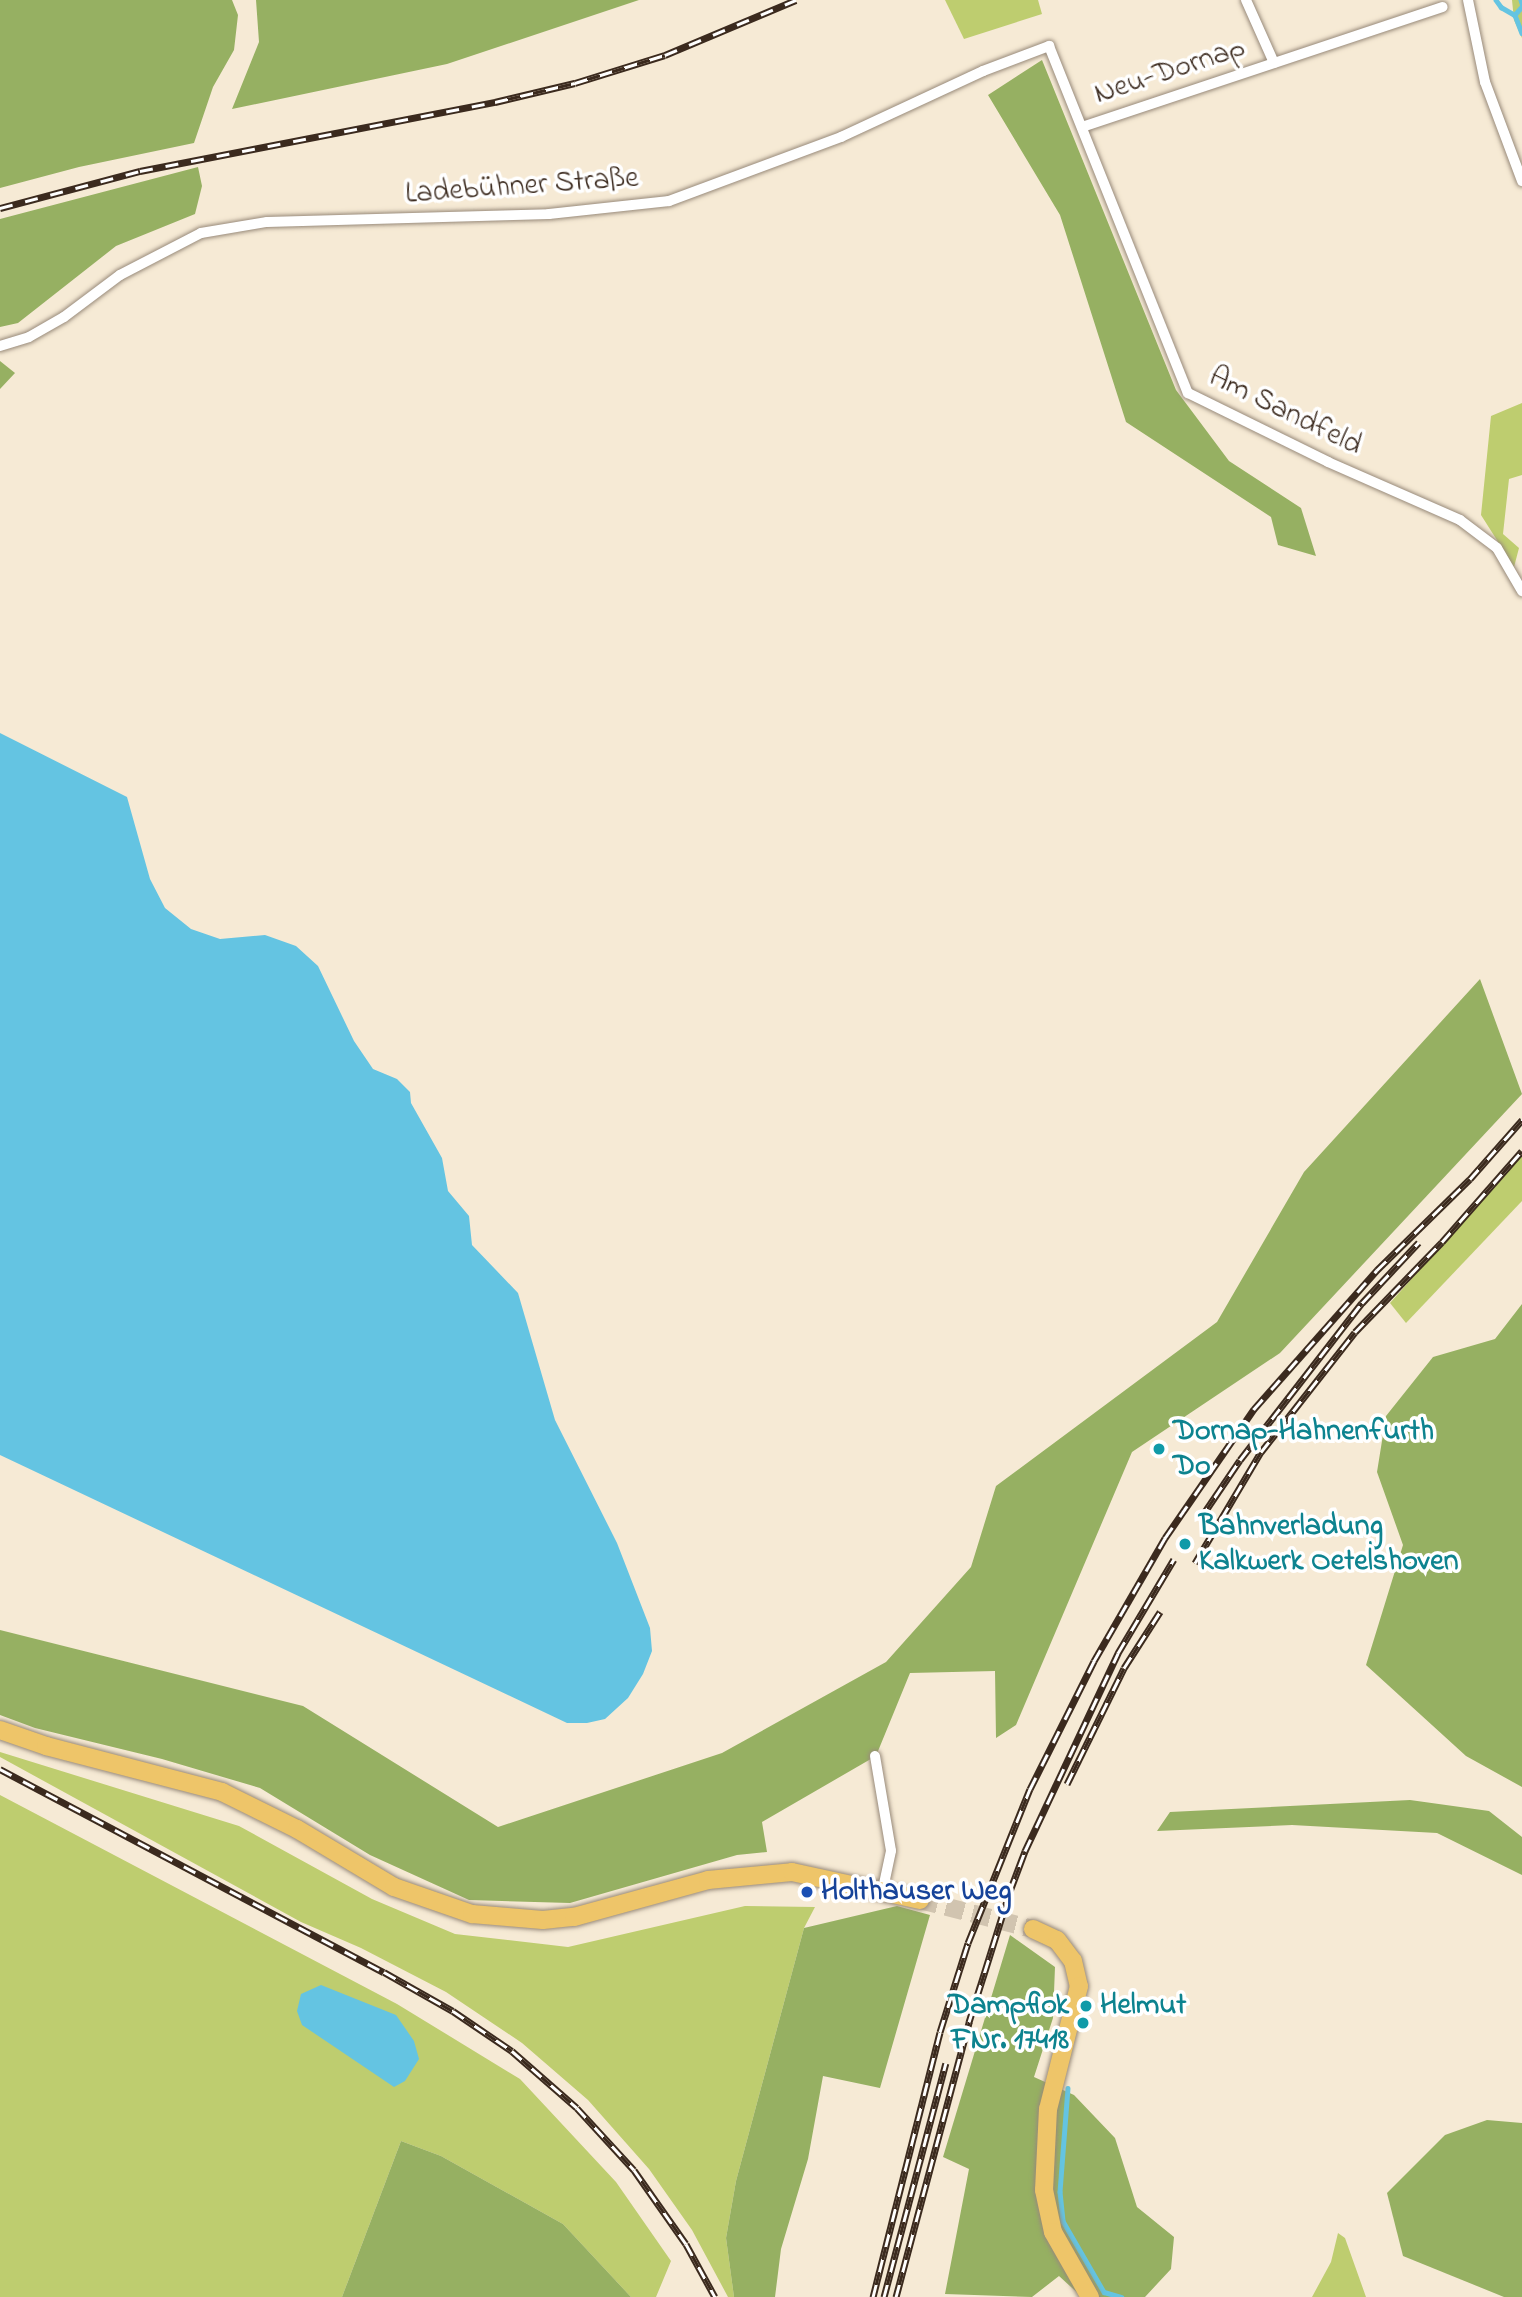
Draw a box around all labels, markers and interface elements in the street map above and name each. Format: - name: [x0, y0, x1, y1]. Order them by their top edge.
- street label: Neu-Dornap: [1090, 31, 1250, 113]
- street label: Ladebühner Straße: [404, 161, 640, 213]
- street label: Am Sandfeld: [1203, 360, 1367, 464]
- place label: Dornap-Hahnenfurth Do: [1173, 1414, 1434, 1484]
- marker: Dornap-Hahnenfurth Do: [1151, 1441, 1167, 1457]
- place label: Bahnverladung Kalkwerk Oetelshoven: [1199, 1509, 1459, 1580]
- marker: Bahnverladung Kalkwerk Oetelshoven: [1177, 1536, 1193, 1552]
- place label: Holthauser Weg: [821, 1874, 1011, 1910]
- marker: Holthauser Weg: [799, 1884, 815, 1900]
- place label: Dampflok FNr. 17418: [948, 1988, 1069, 2058]
- place label: Helmut: [1100, 1988, 1186, 2024]
- marker: Helmut: [1078, 1998, 1094, 2014]
- marker: Dampflok FNr. 17418: [1075, 2015, 1091, 2031]

